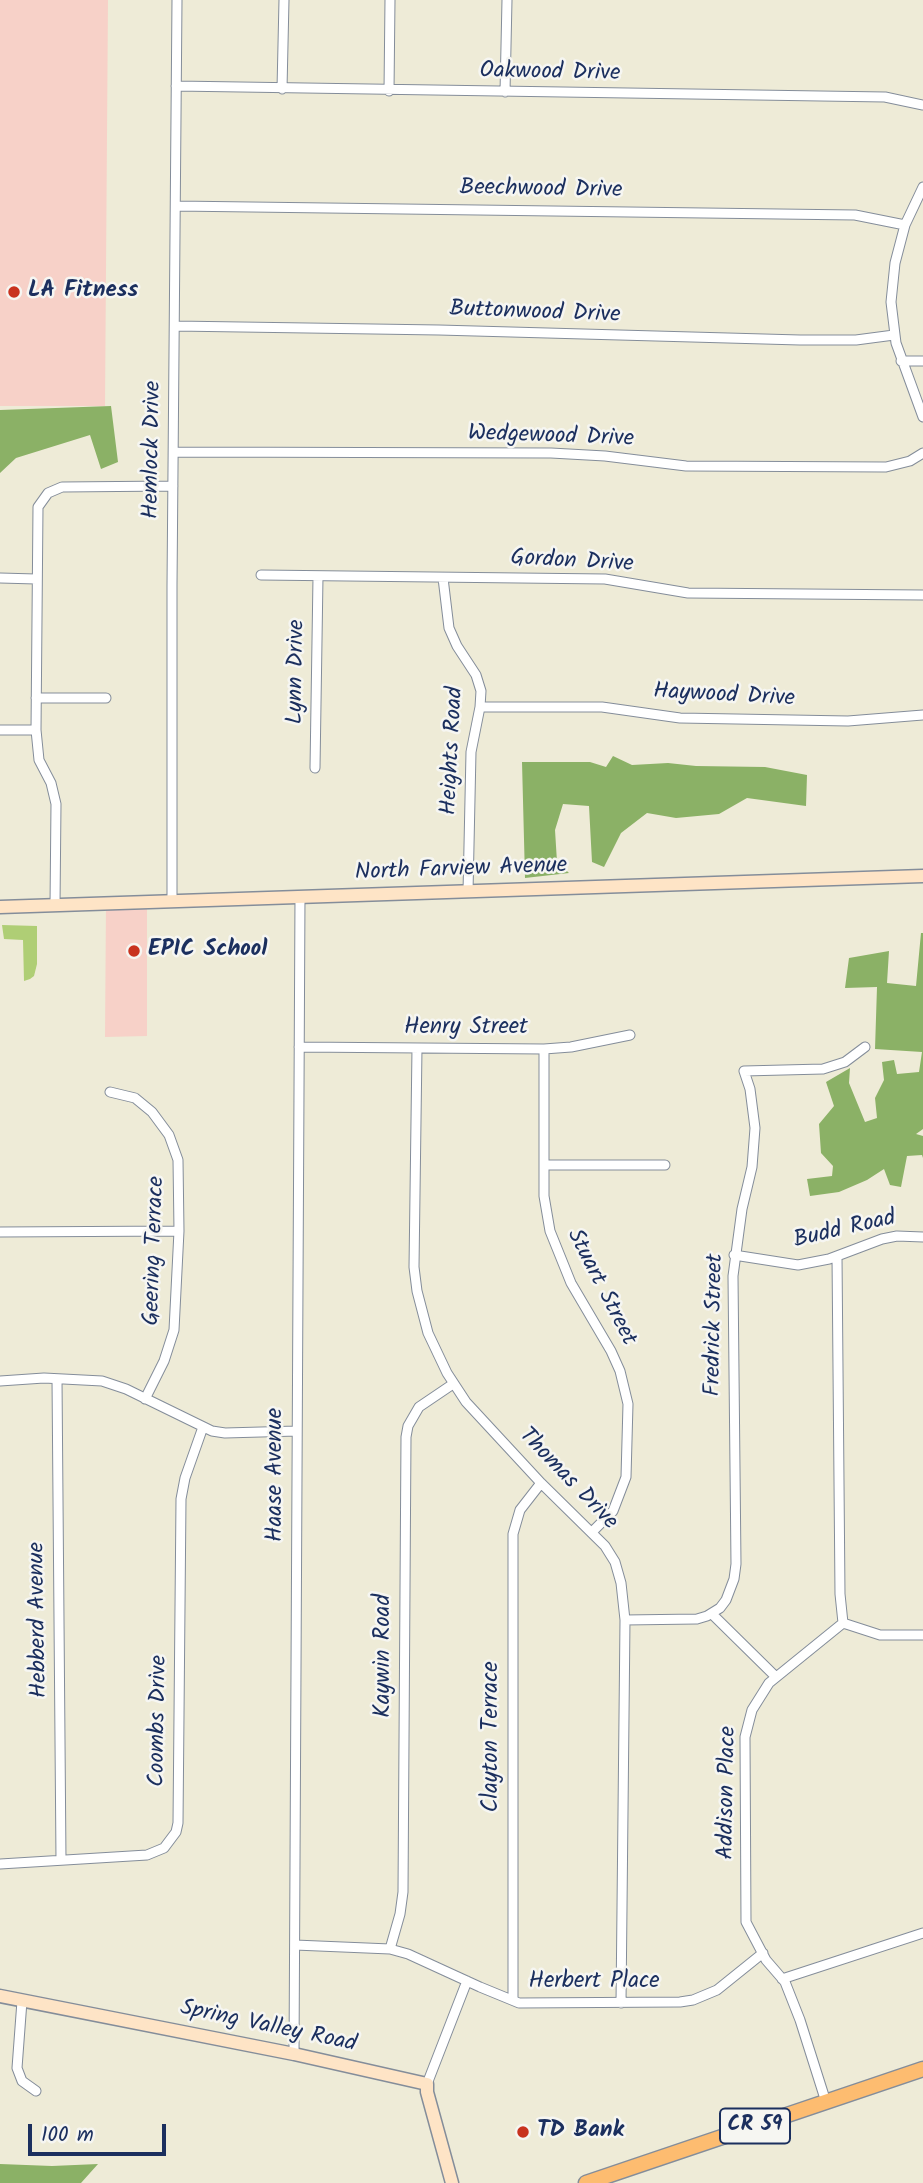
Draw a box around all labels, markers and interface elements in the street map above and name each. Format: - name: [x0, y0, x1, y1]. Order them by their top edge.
- street label: Oakwood Drive: [479, 59, 621, 89]
- street label: Beechwood Drive: [459, 176, 623, 206]
- place label: LA Fitness: [28, 278, 138, 306]
- marker: LA Fitness: [6, 284, 22, 300]
- street label: Buttonwood Drive: [449, 297, 621, 331]
- street label: Hemlock Drive: [139, 381, 169, 519]
- street label: Wedgewood Drive: [468, 421, 634, 455]
- street label: Gordon Drive: [510, 546, 634, 580]
- street label: Lynn Drive: [283, 619, 313, 725]
- street label: Haywood Drive: [652, 680, 796, 714]
- street label: Heights Road: [437, 686, 471, 816]
- street label: North Farview Avenue: [354, 854, 568, 888]
- place label: EPIC School: [148, 937, 267, 965]
- marker: EPIC School: [126, 943, 142, 959]
- street label: Henry Street: [404, 1015, 528, 1043]
- street label: Geering Terrace: [140, 1176, 172, 1326]
- street label: Budd Road: [791, 1206, 899, 1256]
- street label: Stuart Street: [559, 1225, 641, 1351]
- street label: Fredrick Street: [701, 1253, 731, 1397]
- street label: Haase Avenue: [263, 1408, 291, 1542]
- street label: Thomas Drive: [512, 1423, 622, 1537]
- street label: Hebberd Avenue: [25, 1542, 55, 1698]
- street label: Kaywin Road: [371, 1594, 399, 1718]
- street label: Coombs Drive: [145, 1655, 175, 1787]
- street label: Clayton Terrace: [479, 1661, 507, 1813]
- street label: Addison Place: [714, 1726, 744, 1860]
- street label: Herbert Place: [528, 1969, 660, 1997]
- street label: Spring Valley Road: [177, 1996, 359, 2060]
- road number: CR 59: [720, 2108, 790, 2144]
- scale bar: [32, 2110, 170, 2154]
- place label: TD Bank: [537, 2118, 624, 2146]
- text: 100 m: [41, 2119, 94, 2152]
- marker: TD Bank: [515, 2124, 531, 2140]

